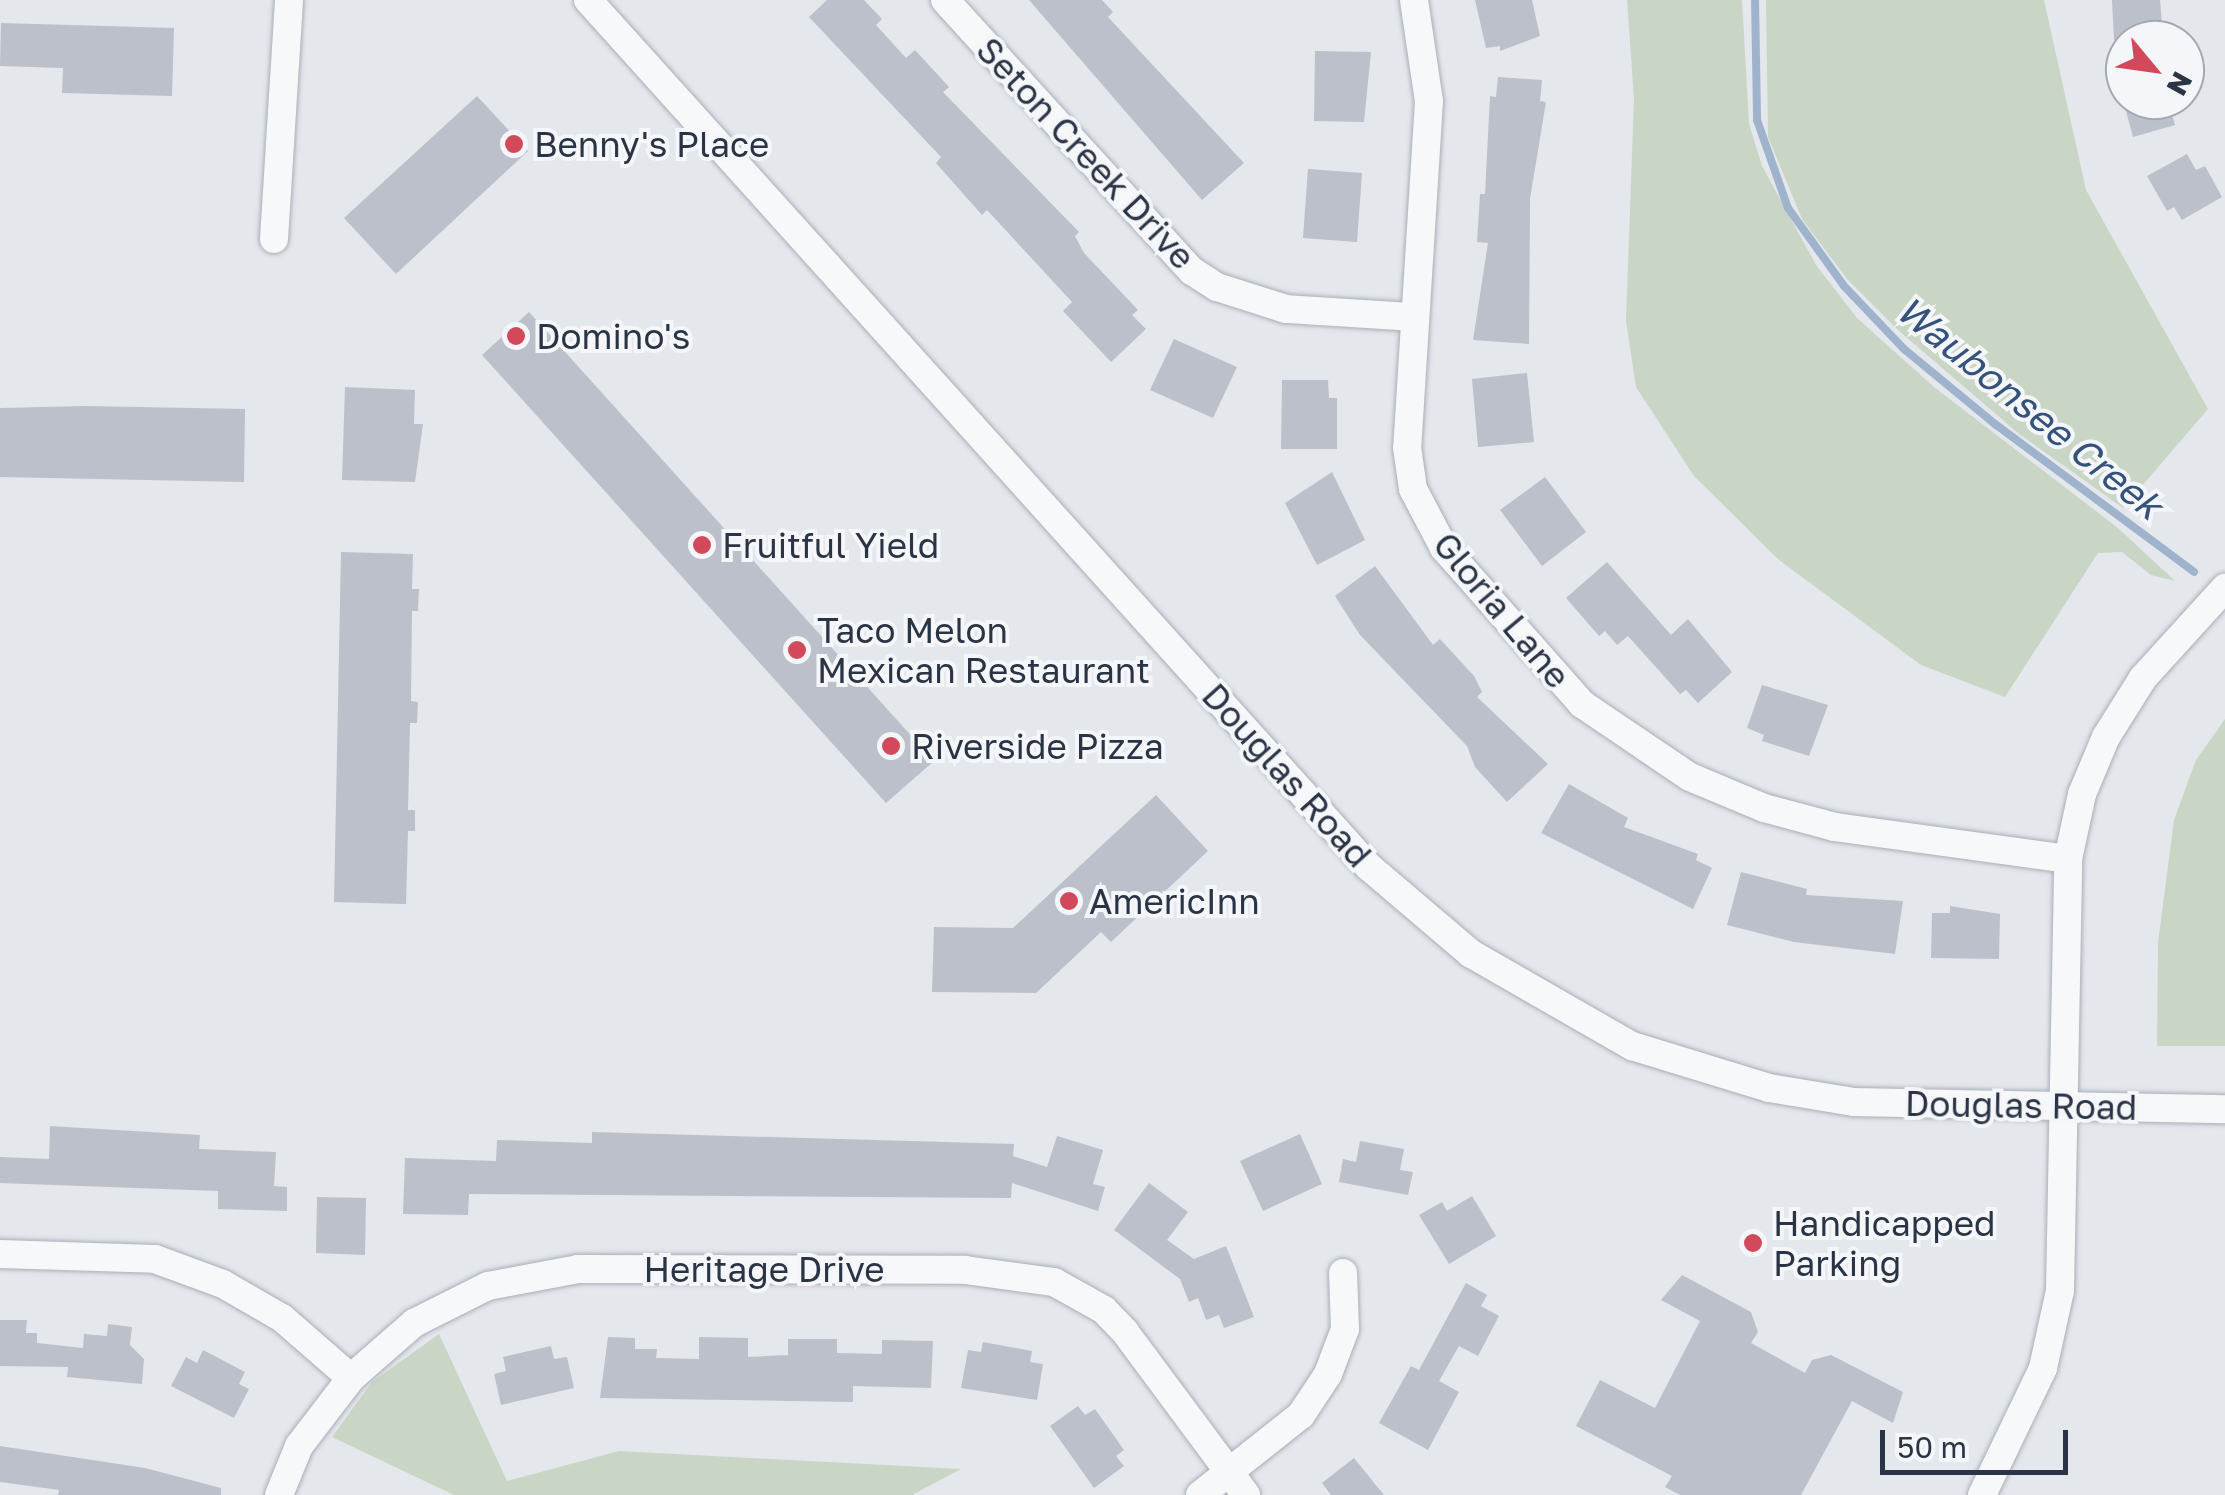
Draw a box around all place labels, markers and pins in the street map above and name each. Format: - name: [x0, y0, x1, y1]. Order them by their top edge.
- place label: Benny's Place: [534, 123, 769, 165]
- marker: Benny's Place: [503, 133, 525, 155]
- place label: Domino's: [536, 315, 690, 357]
- marker: Domino's: [505, 325, 527, 347]
- place label: Fruitful Yield: [722, 524, 939, 566]
- marker: Fruitful Yield: [691, 534, 713, 556]
- place label: Taco Melon Mexican Restaurant: [817, 609, 1150, 691]
- marker: Taco Melon Mexican Restaurant: [786, 639, 808, 661]
- place label: Riverside Pizza: [911, 725, 1164, 767]
- marker: Riverside Pizza: [880, 735, 902, 757]
- place label: AmericInn: [1089, 880, 1260, 922]
- marker: AmericInn: [1058, 890, 1080, 912]
- place label: Handicapped Parking: [1773, 1202, 1996, 1284]
- marker: Handicapped Parking: [1742, 1232, 1764, 1254]

